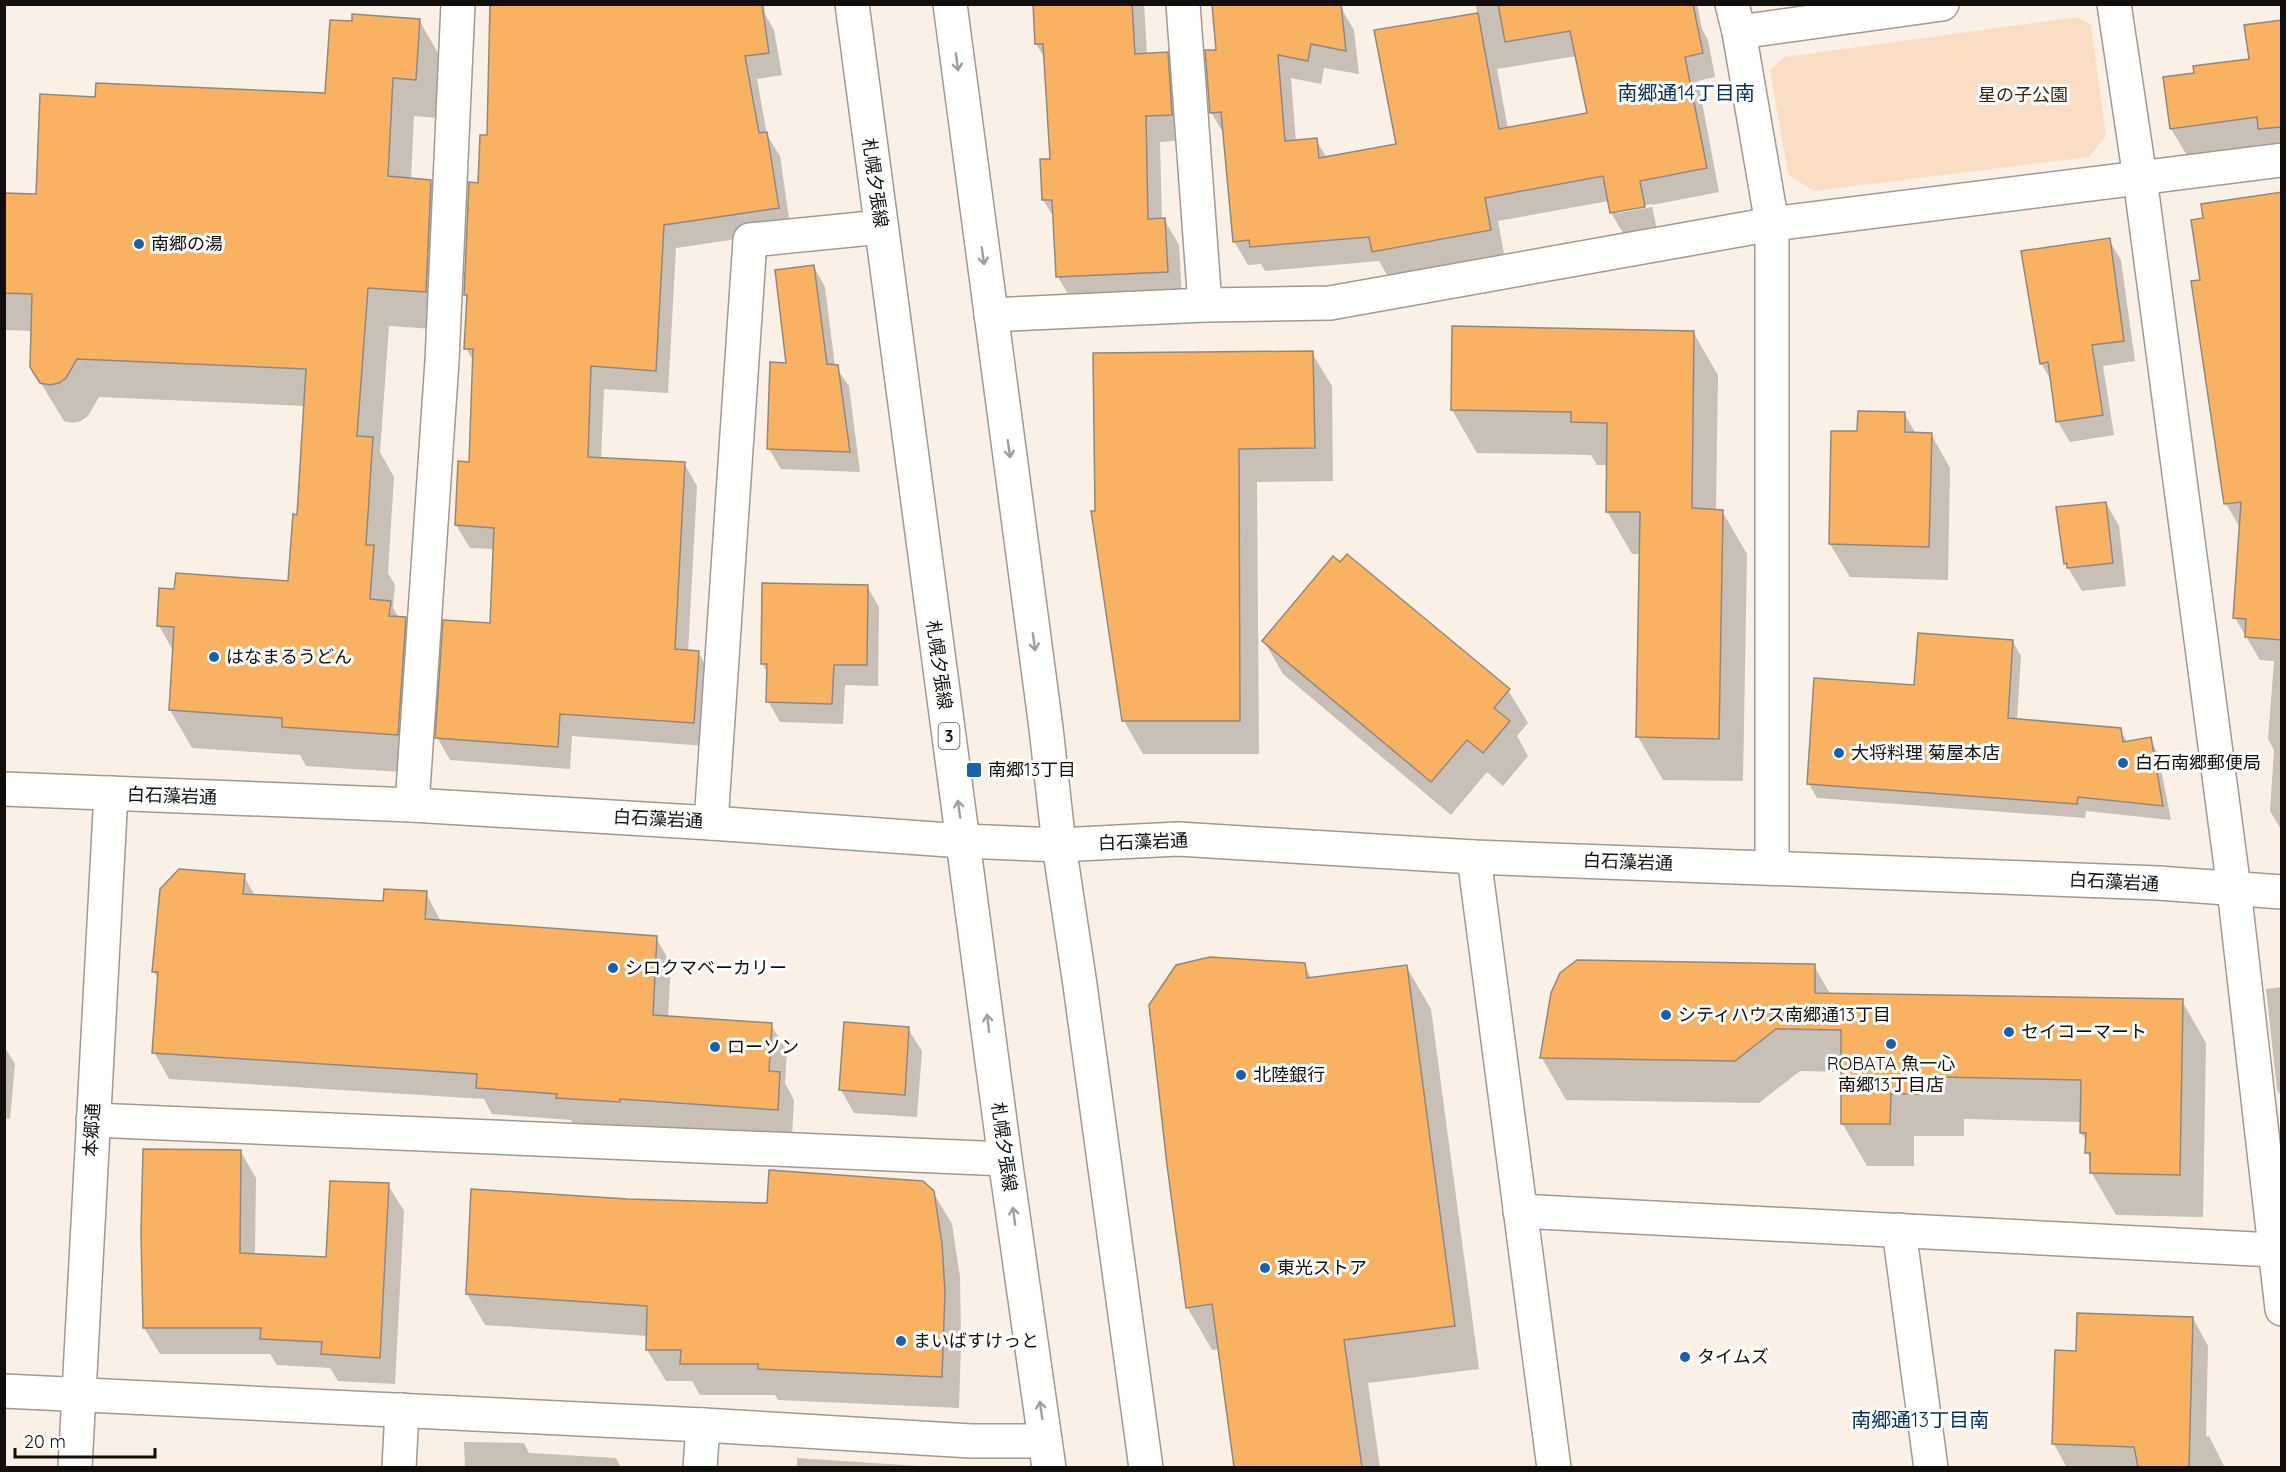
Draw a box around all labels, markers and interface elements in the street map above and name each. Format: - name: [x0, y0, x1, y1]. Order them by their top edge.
- one-way arrow: [952, 52, 963, 72]
- district label: 南郷通14丁目南: [1617, 80, 1755, 105]
- park label: 星の子公園: [1978, 83, 2068, 106]
- street label: 札幌夕張線: [858, 137, 893, 229]
- place label: 南郷の湯: [151, 232, 223, 255]
- marker: 南郷の湯: [132, 237, 146, 251]
- one-way arrow: [978, 245, 989, 265]
- one-way arrow: [1003, 439, 1014, 459]
- street label: 札幌夕張線: [922, 619, 957, 711]
- one-way arrow: [1029, 632, 1040, 652]
- place label: はなまるうどん: [226, 645, 352, 668]
- marker: はなまるうどん: [207, 650, 221, 664]
- road number: 3: [938, 723, 960, 749]
- place label: 大将料理 菊屋本店: [1851, 741, 2000, 764]
- marker: 大将料理 菊屋本店: [1832, 746, 1846, 760]
- place label: 白石南郷郵便局: [2135, 751, 2261, 774]
- marker: 白石南郷郵便局: [2116, 756, 2130, 770]
- place label: 南郷13丁目: [988, 758, 1076, 781]
- marker: 南郷13丁目: [965, 761, 983, 779]
- street label: 白石藻岩通: [127, 782, 217, 809]
- one-way arrow: [953, 800, 964, 820]
- street label: 白石藻岩通: [612, 805, 704, 832]
- street label: 白石藻岩通: [1098, 828, 1188, 855]
- street label: 白石藻岩通: [1583, 848, 1673, 875]
- street label: 白石藻岩通: [2068, 868, 2160, 895]
- place label: シロクマベーカリー: [625, 956, 787, 979]
- marker: シロクマベーカリー: [606, 961, 620, 975]
- place label: シティハウス南郷通13丁目: [1678, 1003, 1891, 1026]
- marker: シティハウス南郷通13丁目: [1659, 1008, 1673, 1022]
- one-way arrow: [982, 1014, 993, 1034]
- place label: セイコーマート: [2021, 1020, 2147, 1043]
- marker: セイコーマート: [2002, 1025, 2016, 1039]
- place label: ローソン: [727, 1035, 799, 1058]
- marker: ROBATA 魚一心 南郷13丁目店: [1884, 1037, 1898, 1051]
- marker: ローソン: [708, 1040, 722, 1054]
- place label: ROBATA 魚一心 南郷13丁目店: [1827, 1052, 1955, 1096]
- place label: 北陸銀行: [1253, 1063, 1325, 1086]
- marker: 北陸銀行: [1234, 1068, 1248, 1082]
- street label: 札幌夕張線: [987, 1101, 1022, 1193]
- street label: 本郷通: [79, 1102, 104, 1158]
- one-way arrow: [1008, 1207, 1019, 1227]
- place label: 東光ストア: [1277, 1256, 1367, 1279]
- marker: 東光ストア: [1258, 1261, 1272, 1275]
- place label: まいばすけっと: [913, 1329, 1039, 1352]
- marker: まいばすけっと: [894, 1334, 908, 1348]
- place label: タイムズ: [1697, 1345, 1769, 1368]
- marker: タイムズ: [1678, 1350, 1692, 1364]
- one-way arrow: [1035, 1400, 1046, 1420]
- district label: 南郷通13丁目南: [1851, 1407, 1989, 1432]
- scale bar: [15, 1421, 154, 1459]
- text: 20 m: [24, 1430, 66, 1453]

